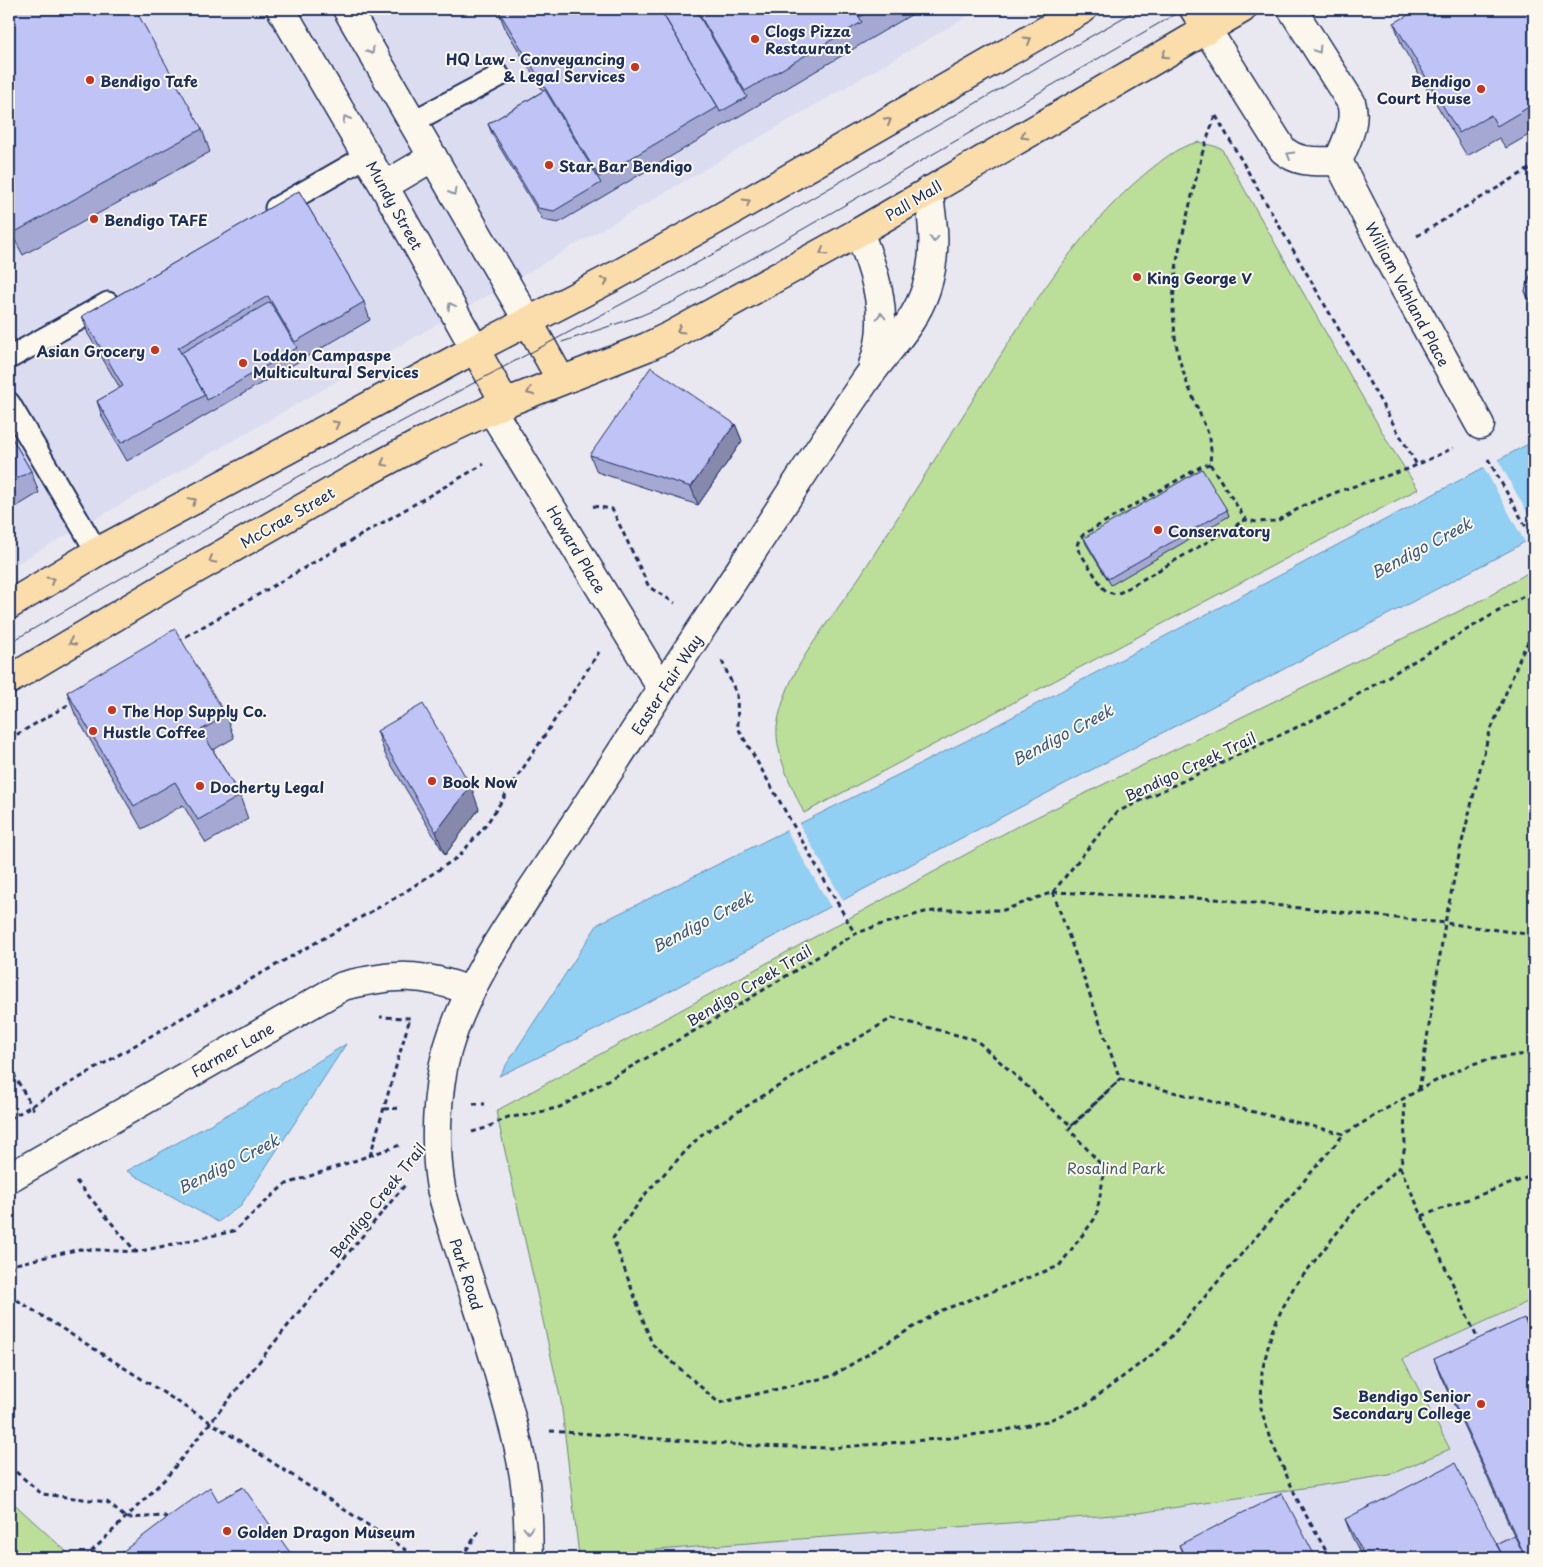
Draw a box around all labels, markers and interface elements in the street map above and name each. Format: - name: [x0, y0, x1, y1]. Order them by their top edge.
- place label: Clogs Pizza Restaurant: [765, 19, 851, 59]
- marker: Clogs Pizza Restaurant: [749, 33, 761, 45]
- one-way arrow: [1023, 36, 1032, 46]
- one-way arrow: [365, 45, 375, 54]
- one-way arrow: [1311, 45, 1321, 54]
- place label: HQ Law - Conveyancing & Legal Services: [446, 47, 625, 87]
- one-way arrow: [1161, 48, 1170, 58]
- marker: HQ Law - Conveyancing & Legal Services: [629, 61, 641, 73]
- place label: Bendigo Tafe: [100, 69, 198, 92]
- place label: Bendigo Court House: [1377, 69, 1471, 109]
- marker: Bendigo Tafe: [84, 74, 96, 86]
- marker: Bendigo Court House: [1475, 83, 1487, 95]
- one-way arrow: [342, 115, 352, 124]
- one-way arrow: [882, 118, 891, 128]
- one-way arrow: [1020, 129, 1029, 139]
- one-way arrow: [1287, 151, 1296, 161]
- place label: Star Bar Bendigo: [559, 154, 692, 177]
- street label: Mundy Street: [361, 156, 429, 254]
- marker: Star Bar Bendigo: [543, 159, 555, 171]
- street label: Pall Mall: [880, 174, 946, 226]
- one-way arrow: [446, 186, 456, 195]
- one-way arrow: [741, 199, 750, 209]
- place label: Bendigo TAFE: [104, 208, 208, 231]
- marker: Bendigo TAFE: [88, 213, 100, 225]
- street label: William Vahland Place: [1360, 218, 1456, 370]
- one-way arrow: [929, 236, 939, 243]
- one-way arrow: [819, 246, 828, 256]
- place label: King George V: [1147, 266, 1252, 289]
- marker: King George V: [1131, 271, 1143, 283]
- one-way arrow: [600, 277, 609, 287]
- one-way arrow: [447, 303, 457, 312]
- one-way arrow: [876, 312, 887, 320]
- one-way arrow: [677, 324, 686, 334]
- place label: Asian Grocery: [36, 339, 145, 362]
- place label: Loddon Campaspe Multicultural Services: [253, 343, 419, 383]
- marker: Asian Grocery: [149, 344, 161, 356]
- marker: Loddon Campaspe Multicultural Services: [237, 357, 249, 369]
- one-way arrow: [527, 387, 535, 397]
- one-way arrow: [331, 420, 340, 430]
- one-way arrow: [380, 456, 389, 466]
- street label: McCrae Street: [235, 481, 339, 553]
- one-way arrow: [187, 497, 196, 507]
- street label: Howard Place: [542, 501, 612, 597]
- water label: Bendigo Creek: [1366, 510, 1477, 584]
- place label: Conservatory: [1168, 519, 1270, 542]
- marker: Conservatory: [1152, 524, 1164, 536]
- one-way arrow: [209, 554, 218, 564]
- one-way arrow: [45, 576, 54, 586]
- street label: Easter Fair Way: [625, 629, 707, 739]
- one-way arrow: [69, 636, 78, 646]
- water label: Bendigo Creek: [1007, 697, 1118, 771]
- place label: The Hop Supply Co.: [122, 699, 267, 722]
- marker: The Hop Supply Co.: [106, 704, 118, 716]
- place label: Hustle Coffee: [103, 720, 206, 743]
- marker: Hustle Coffee: [87, 725, 99, 737]
- street label: Bendigo Creek Trail: [1121, 725, 1259, 807]
- place label: Book Now: [442, 770, 518, 793]
- place label: Docherty Legal: [210, 775, 324, 798]
- marker: Book Now: [426, 775, 438, 787]
- marker: Docherty Legal: [194, 780, 206, 792]
- water label: Bendigo Creek: [647, 884, 758, 958]
- street label: Bendigo Creek Trail: [682, 938, 816, 1032]
- street label: Farmer Lane: [186, 1016, 278, 1082]
- water label: Bendigo Creek: [173, 1126, 284, 1199]
- street label: Bendigo Creek Trail: [323, 1137, 431, 1263]
- park label: Rosalind Park: [1067, 1156, 1165, 1179]
- street label: Park Road: [445, 1235, 489, 1313]
- place label: Bendigo Senior Secondary College: [1332, 1384, 1471, 1424]
- marker: Bendigo Senior Secondary College: [1475, 1398, 1487, 1410]
- place label: Golden Dragon Museum: [237, 1520, 415, 1543]
- marker: Golden Dragon Museum: [221, 1525, 233, 1537]
- one-way arrow: [523, 1527, 533, 1535]

